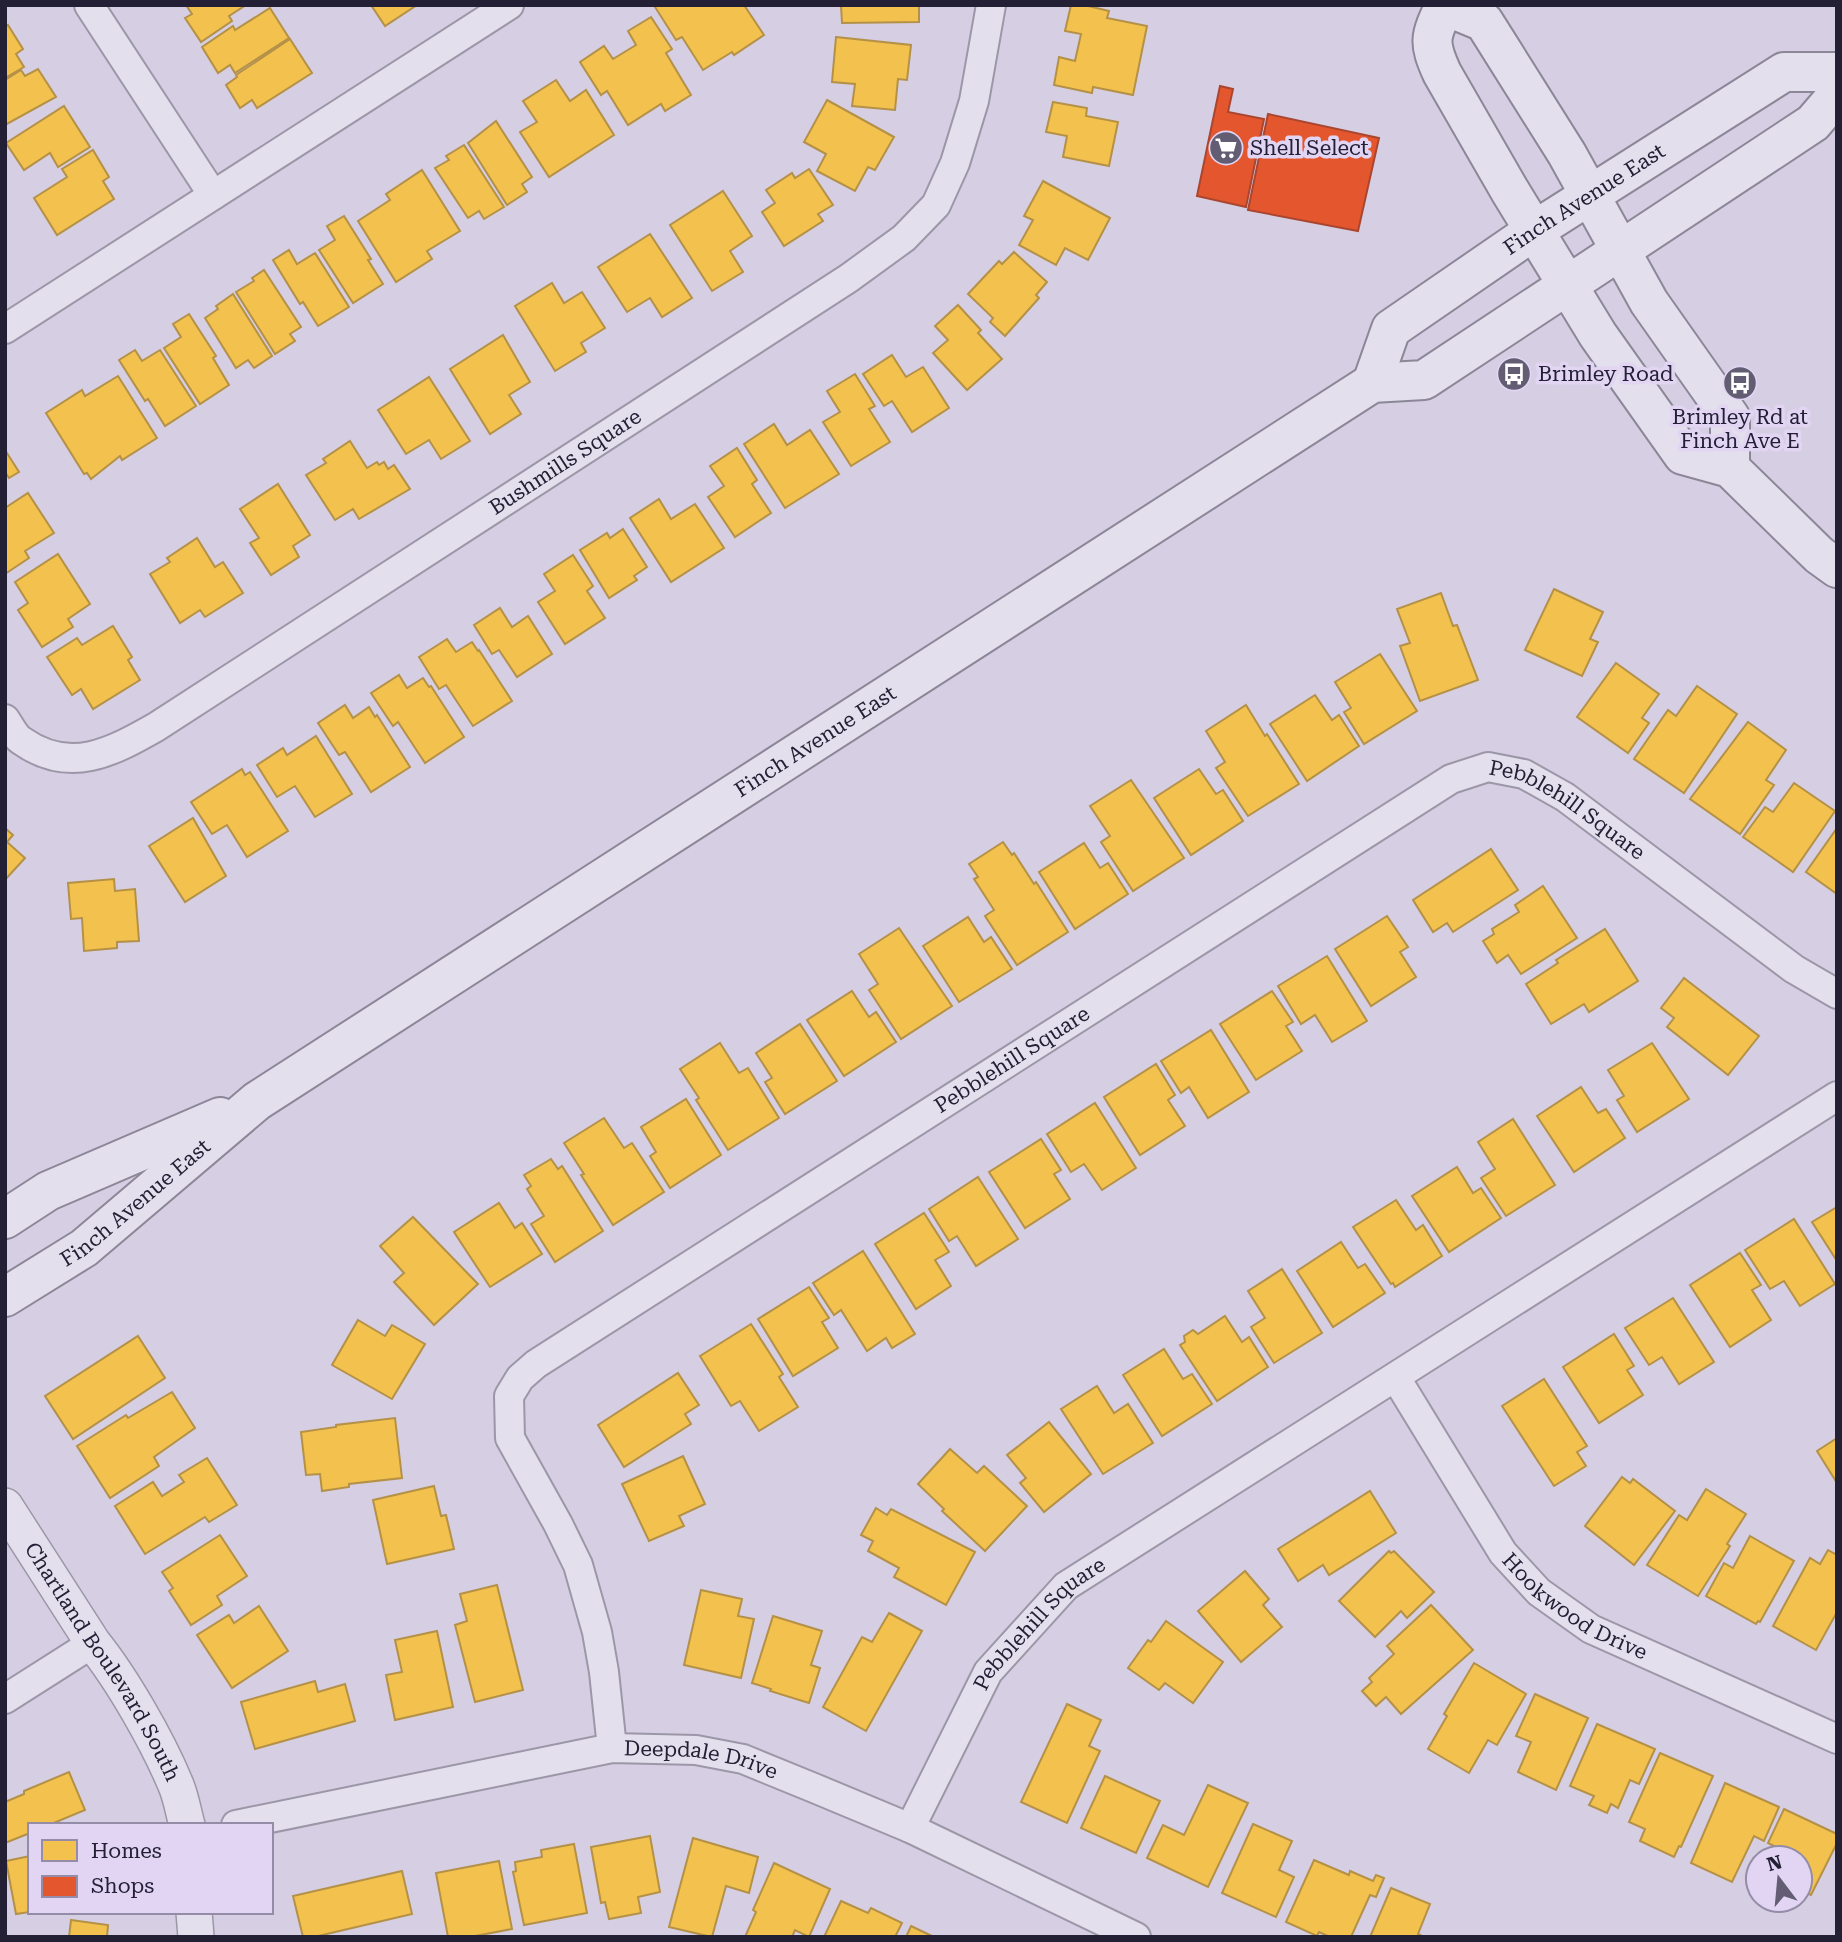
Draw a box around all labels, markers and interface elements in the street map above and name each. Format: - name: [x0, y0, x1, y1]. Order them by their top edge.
- supermarket icon: Shell Select: [1207, 129, 1245, 167]
- place label: Shell Select: [1250, 136, 1369, 160]
- street label: Finch Avenue East: [1499, 139, 1669, 260]
- bus stop icon: Brimley Road: [1495, 355, 1533, 393]
- place label: Brimley Road: [1538, 362, 1674, 386]
- bus stop icon: Brimley Rd at Finch Ave E: [1721, 364, 1759, 402]
- street label: Bushmills Square: [485, 404, 646, 520]
- place label: Brimley Rd at Finch Ave E: [1672, 405, 1808, 453]
- street label: Finch Avenue East: [730, 681, 901, 802]
- street label: Pebblehill Square: [1487, 755, 1650, 865]
- street label: Pebblehill Square: [930, 1001, 1094, 1118]
- street label: Finch Avenue East: [56, 1134, 215, 1272]
- street label: Chartland Boulevard South: [20, 1538, 185, 1785]
- street label: Hookwood Drive: [1497, 1548, 1651, 1665]
- street label: Pebblehill Square: [969, 1552, 1110, 1694]
- street label: Deepdale Drive: [624, 1736, 781, 1784]
- legend: [28, 1823, 273, 1914]
- text: Homes: [91, 1839, 162, 1863]
- north arrow: [1744, 1844, 1814, 1914]
- text: N: [1764, 1850, 1785, 1876]
- text: Shops: [91, 1874, 154, 1898]

